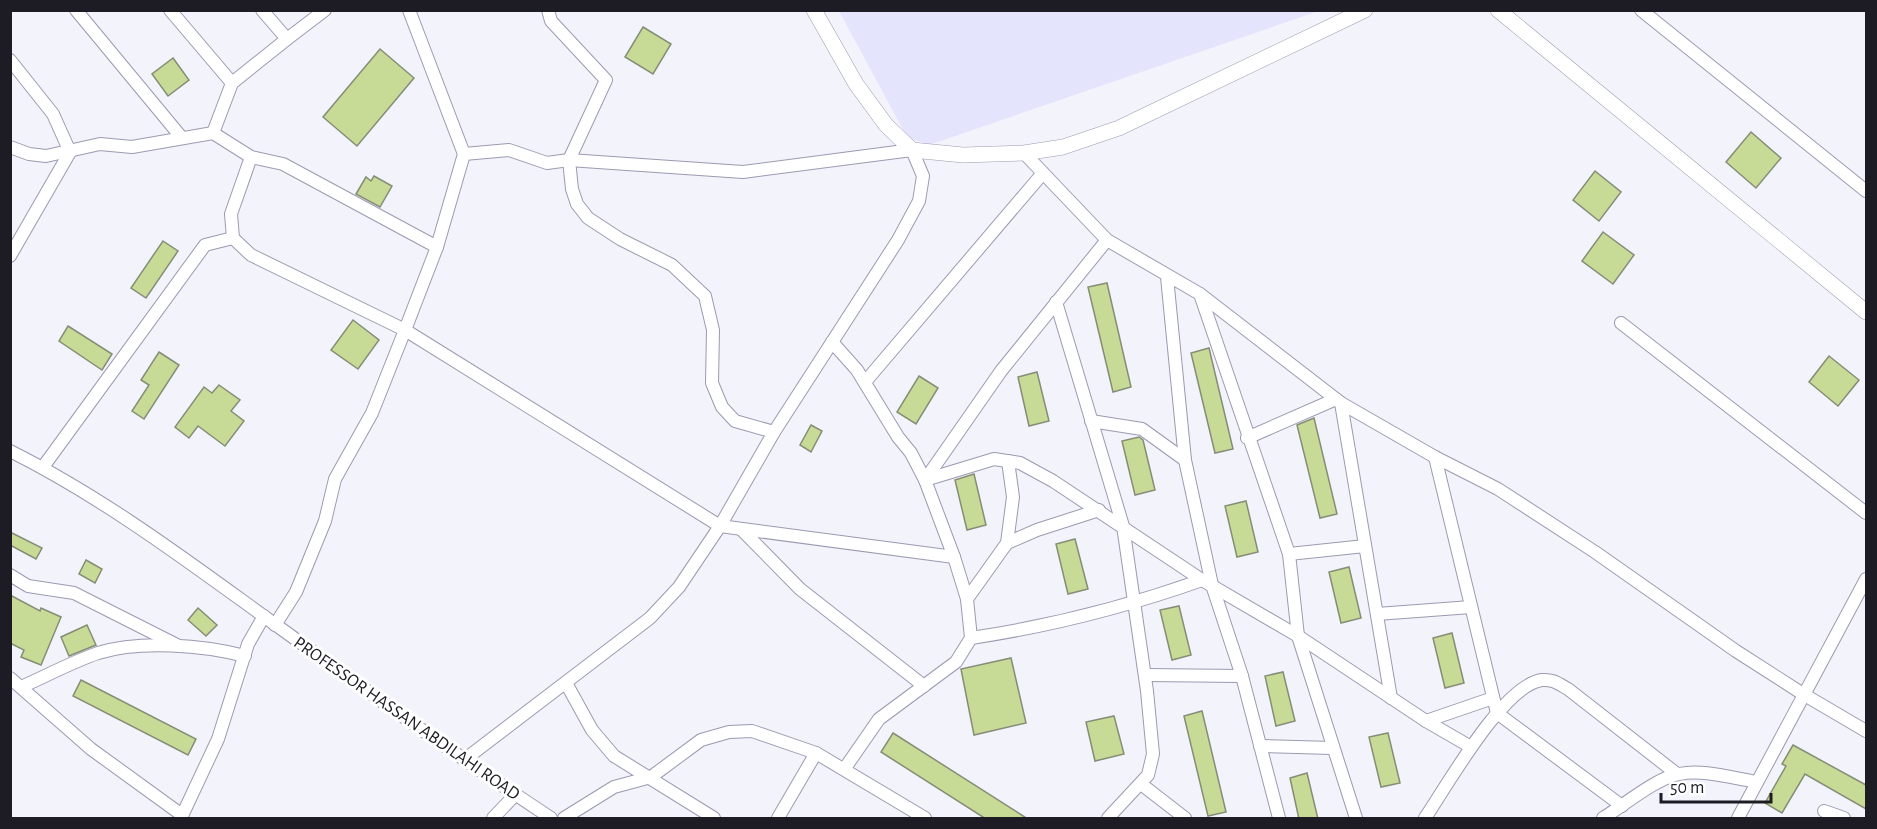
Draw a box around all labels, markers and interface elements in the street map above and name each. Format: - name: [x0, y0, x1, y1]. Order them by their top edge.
- street label: PROFESSOR HASSAN ABDILAHI ROAD: [290, 634, 523, 804]
- scale bar: [1661, 766, 1770, 804]
- text: 50 m: [1670, 779, 1704, 797]

